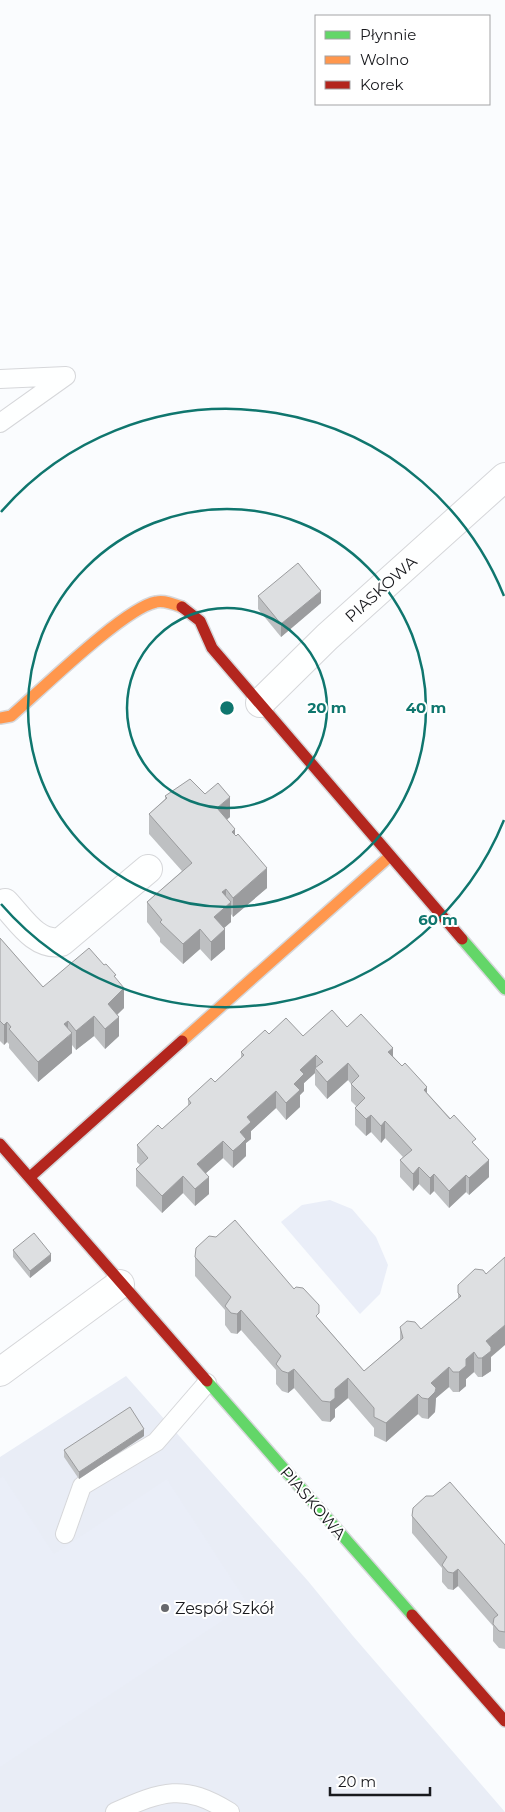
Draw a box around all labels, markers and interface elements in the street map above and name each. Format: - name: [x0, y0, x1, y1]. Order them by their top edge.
- legend: [315, 15, 490, 105]
- text: Płynnie: [360, 25, 416, 44]
- text: Wolno: [360, 50, 409, 69]
- text: Korek: [360, 75, 404, 94]
- street label: PIASKOWA: [341, 551, 421, 626]
- text: 20 m: [307, 698, 347, 717]
- text: 40 m: [406, 698, 446, 717]
- centre of rings: [218, 699, 236, 717]
- text: 60 m: [418, 910, 458, 929]
- street label: PIASKOWA: [276, 1463, 350, 1544]
- place label: Zespół Szkół: [175, 1599, 274, 1618]
- marker: Zespół Szkół: [159, 1602, 171, 1614]
- scale bar: [330, 1764, 430, 1796]
- text: 20 m: [338, 1772, 376, 1791]

